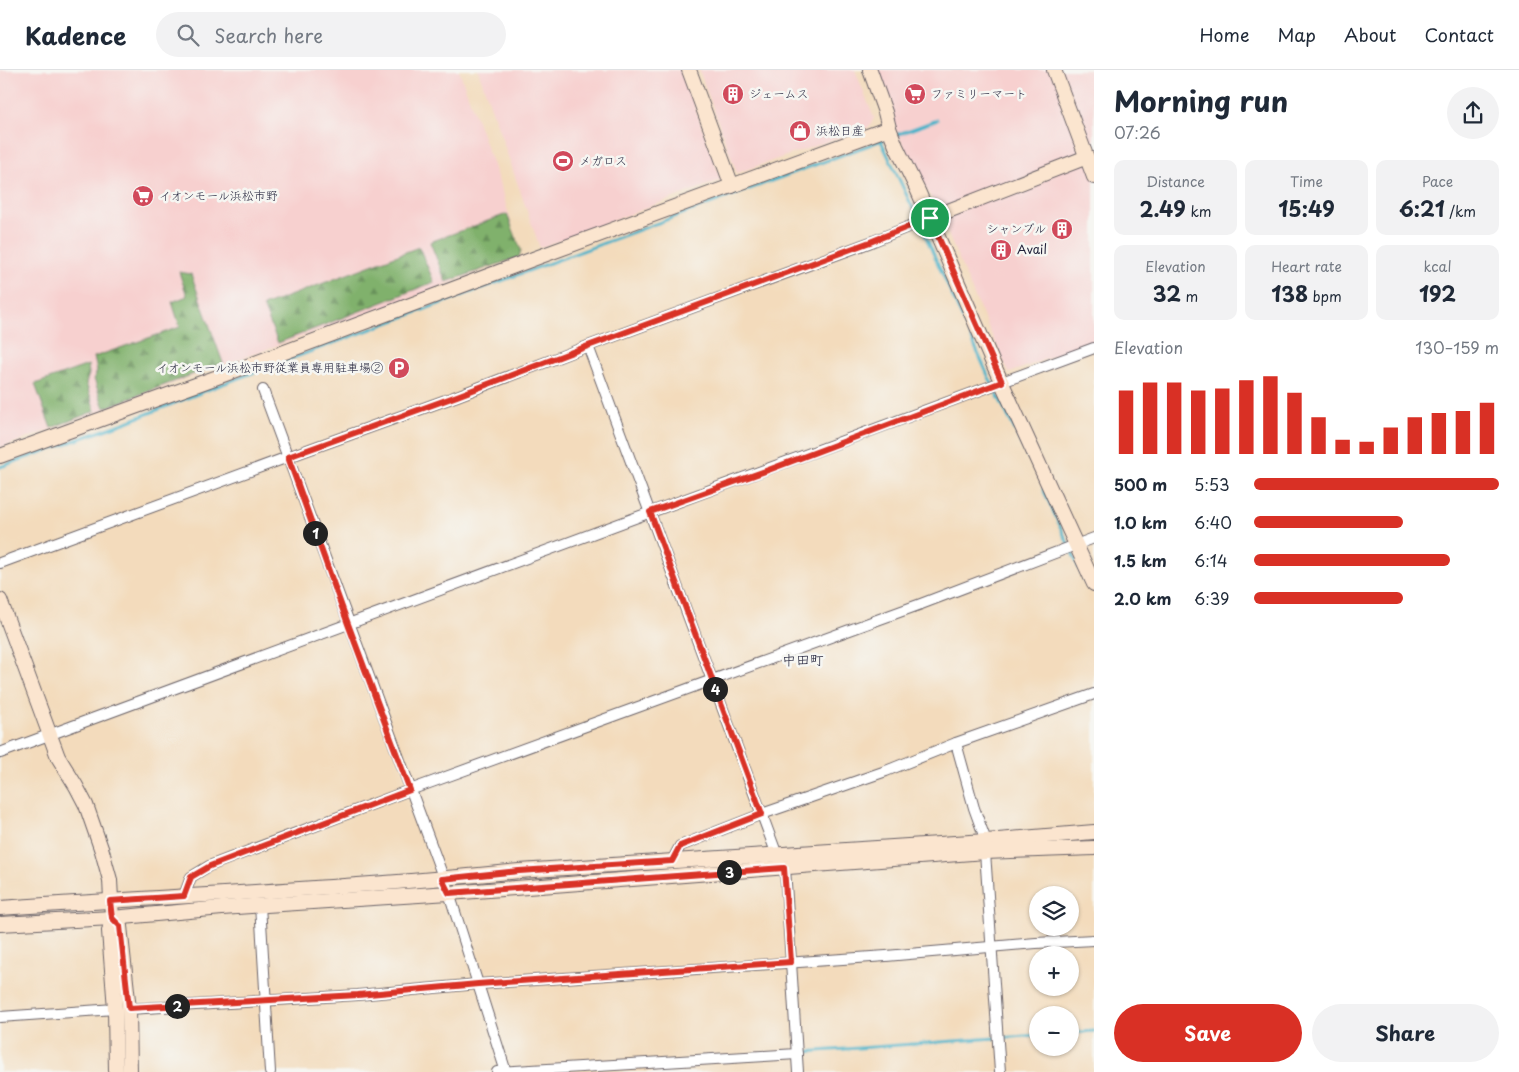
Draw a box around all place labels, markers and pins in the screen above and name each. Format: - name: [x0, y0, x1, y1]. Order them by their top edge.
- building icon: ジェームス: [721, 82, 745, 106]
- supermarket icon: ファミリーマート: [903, 82, 927, 106]
- place label: ジェームス: [749, 84, 809, 102]
- place label: ファミリーマート: [931, 84, 1027, 102]
- shop icon: 浜松日産: [788, 119, 812, 143]
- place label: 浜松日産: [816, 121, 864, 139]
- sports icon: メガロス: [551, 149, 575, 173]
- place label: メガロス: [579, 151, 627, 169]
- supermarket icon: イオンモール浜松市野: [131, 184, 155, 208]
- place label: イオンモール浜松市野: [159, 186, 278, 204]
- pin: [909, 197, 951, 239]
- building icon: シャンブル: [1050, 217, 1074, 241]
- place label: シャンブル: [986, 219, 1046, 237]
- building icon: Avail: [989, 238, 1013, 262]
- place label: Avail: [1017, 240, 1047, 258]
- parking icon: イオンモール浜松市野従業員専用駐車場②: [387, 356, 411, 380]
- place label: イオンモール浜松市野従業員専用駐車場②: [156, 358, 383, 376]
- pin: 1: [302, 520, 328, 546]
- pin: 4: [702, 676, 728, 702]
- pin: 3: [716, 860, 742, 884]
- pin: 2: [164, 994, 190, 1018]

